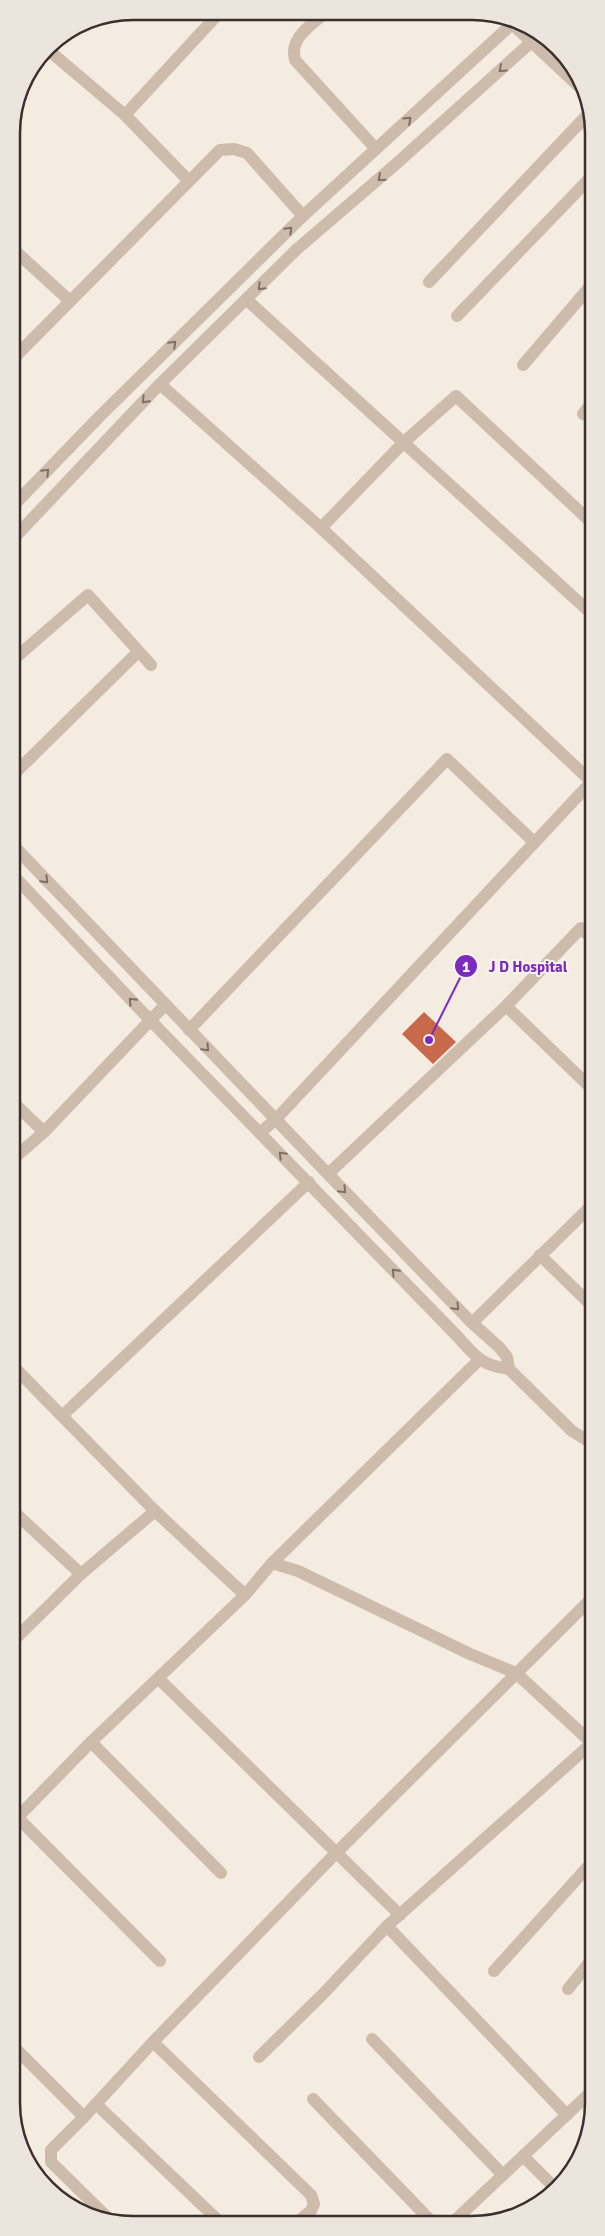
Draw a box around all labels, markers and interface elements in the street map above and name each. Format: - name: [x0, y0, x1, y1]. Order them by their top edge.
- one-way arrow: [498, 63, 507, 72]
- one-way arrow: [402, 117, 411, 126]
- one-way arrow: [378, 172, 387, 180]
- one-way arrow: [283, 227, 292, 236]
- one-way arrow: [258, 281, 267, 290]
- one-way arrow: [167, 341, 176, 350]
- one-way arrow: [142, 395, 151, 404]
- one-way arrow: [40, 469, 49, 478]
- one-way arrow: [39, 874, 48, 883]
- callout: J D Hospital: [453, 951, 577, 981]
- text: 1: [462, 958, 470, 976]
- text: J D Hospital: [489, 958, 568, 976]
- one-way arrow: [129, 998, 138, 1007]
- one-way arrow: [200, 1042, 209, 1051]
- one-way arrow: [279, 1152, 288, 1161]
- one-way arrow: [337, 1184, 346, 1193]
- one-way arrow: [392, 1268, 401, 1277]
- one-way arrow: [450, 1301, 459, 1310]

